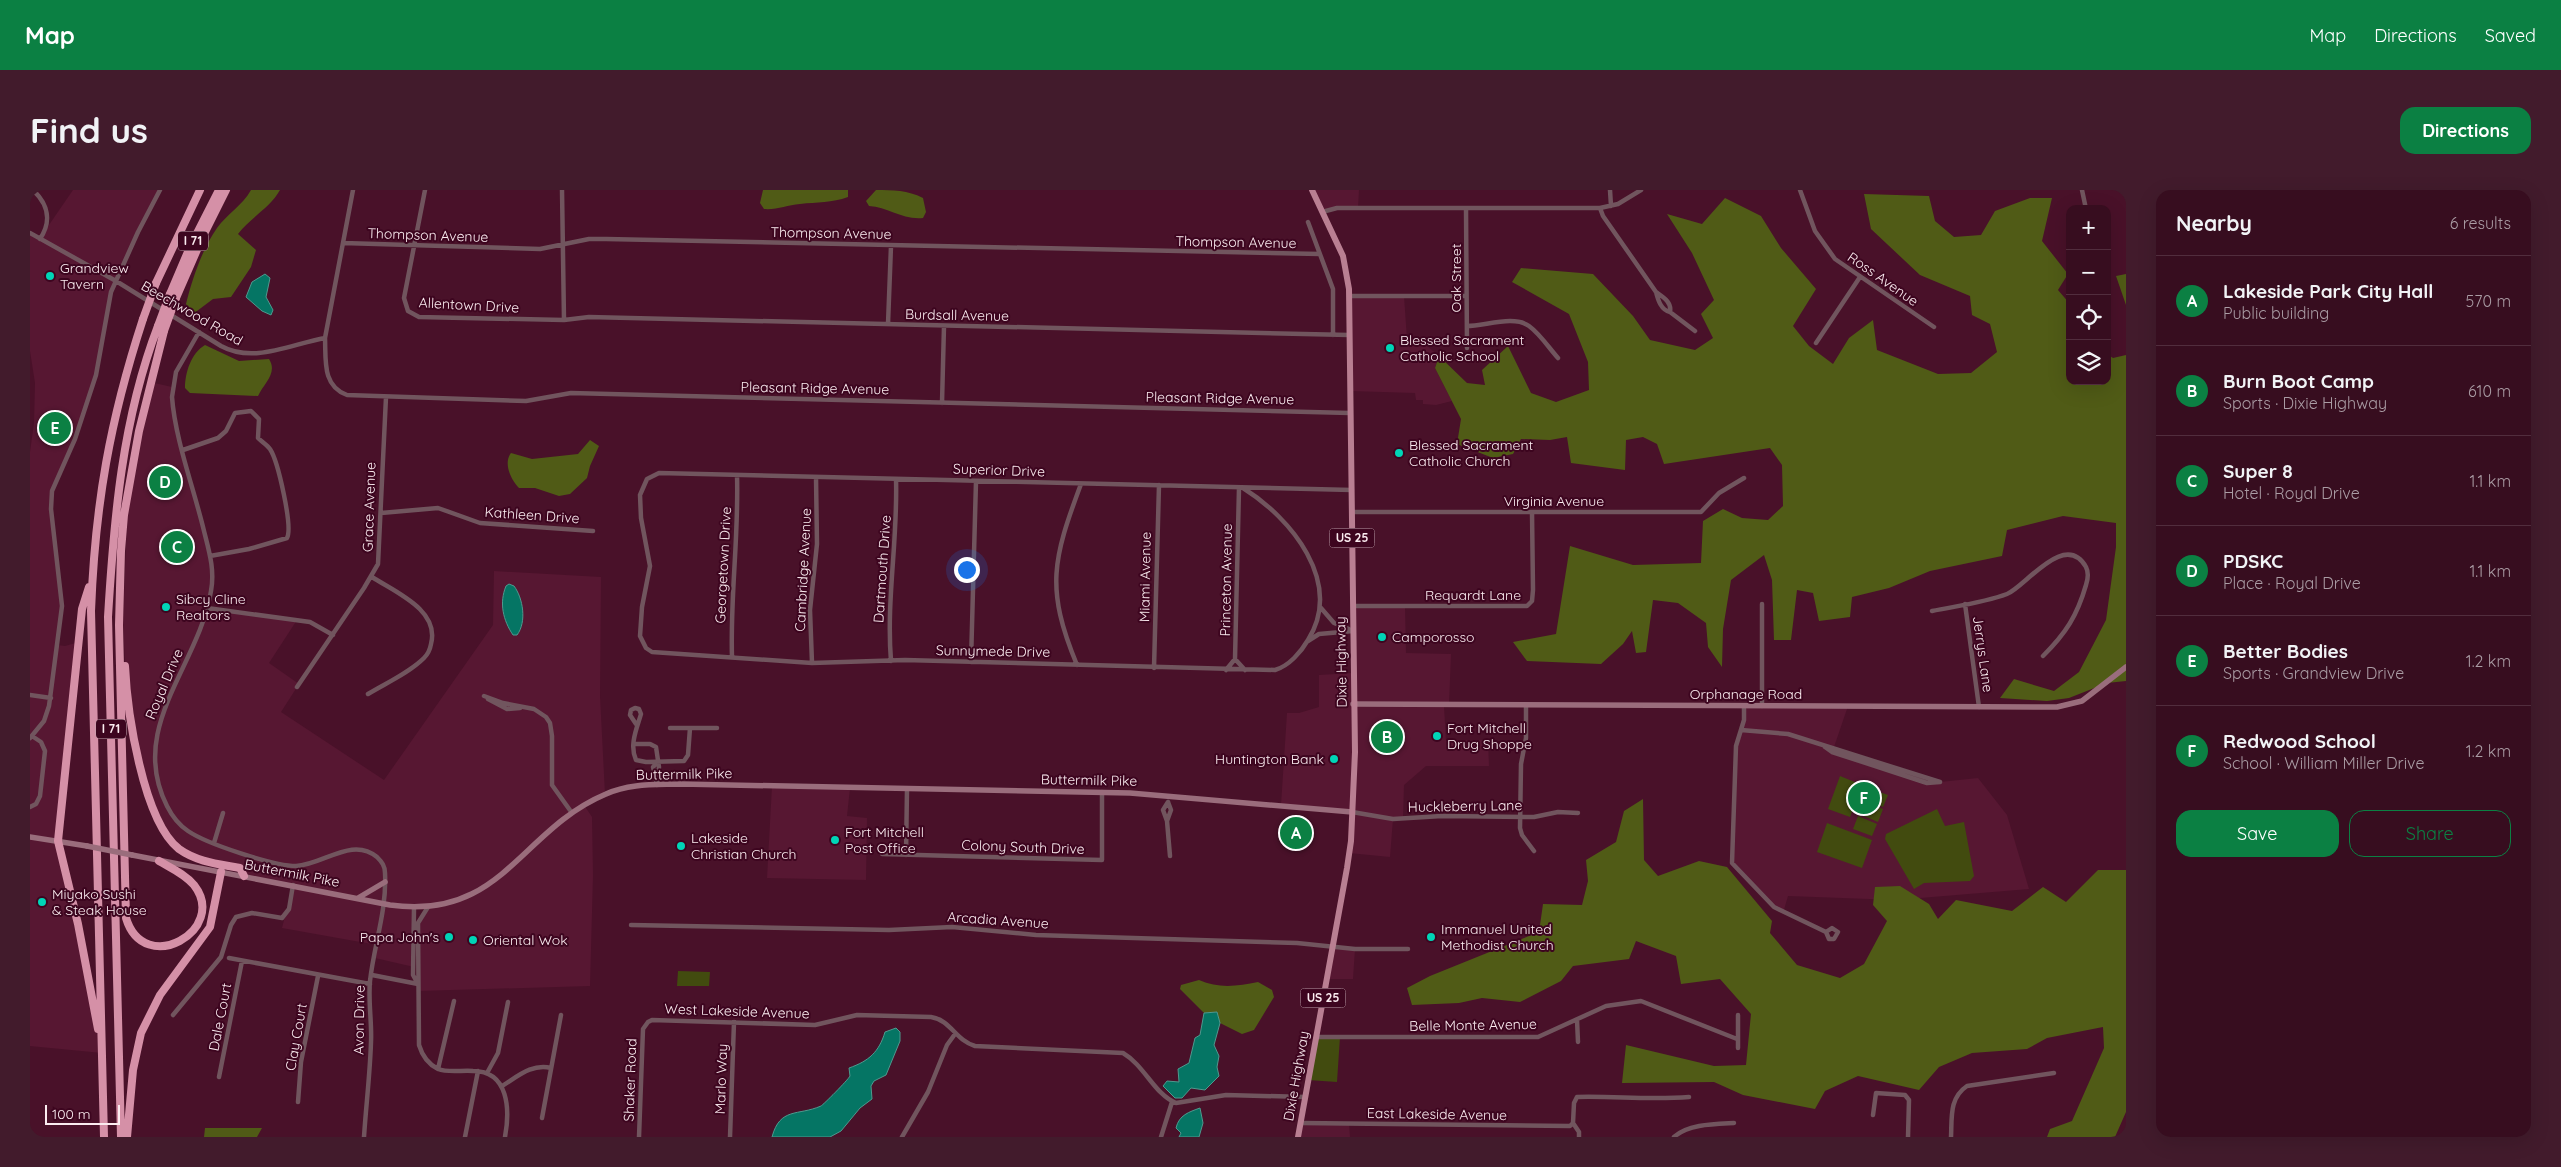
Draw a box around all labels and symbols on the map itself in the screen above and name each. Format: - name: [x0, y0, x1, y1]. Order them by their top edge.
- street label: Thompson Avenue: [770, 223, 892, 243]
- street label: Thompson Avenue: [367, 224, 489, 246]
- road number: I 71: [178, 231, 208, 250]
- street label: Thompson Avenue: [1175, 232, 1297, 252]
- street label: Oak Street: [1447, 243, 1465, 312]
- street label: Ross Avenue: [1844, 248, 1922, 310]
- place label: Grandview Tavern: [60, 259, 129, 293]
- marker: Grandview Tavern: [44, 270, 56, 282]
- street label: Beechwood Road: [138, 277, 246, 349]
- street label: Allentown Drive: [418, 293, 520, 317]
- street label: Burdsall Avenue: [905, 305, 1009, 325]
- place label: Blessed Sacrament Catholic School: [1400, 331, 1524, 365]
- marker: Blessed Sacrament Catholic School: [1384, 342, 1396, 354]
- street label: Pleasant Ridge Avenue: [741, 378, 890, 398]
- street label: Pleasant Ridge Avenue: [1146, 388, 1295, 408]
- pin: E: [39, 409, 71, 447]
- place label: Blessed Sacrament Catholic Church: [1409, 436, 1533, 470]
- marker: Blessed Sacrament Catholic Church: [1393, 447, 1405, 459]
- street label: Superior Drive: [953, 459, 1045, 481]
- street label: Grace Avenue: [358, 461, 380, 552]
- pin: D: [149, 463, 181, 501]
- street label: Virginia Avenue: [1504, 492, 1604, 510]
- street label: Kathleen Drive: [484, 503, 580, 527]
- street label: Georgetown Drive: [711, 506, 735, 624]
- street label: Cambridge Avenue: [791, 508, 815, 632]
- street label: Dartmouth Drive: [869, 514, 895, 624]
- street label: Princeton Avenue: [1216, 523, 1236, 637]
- pin: C: [161, 528, 193, 566]
- road number: US 25: [1330, 528, 1374, 548]
- street label: Miami Avenue: [1135, 532, 1155, 622]
- your location: [954, 557, 980, 583]
- street label: Requardt Lane: [1425, 586, 1521, 604]
- place label: Sibcy Cline Realtors: [176, 590, 246, 624]
- marker: Sibcy Cline Realtors: [160, 601, 172, 613]
- street label: Jerrys Lane: [1969, 615, 1997, 693]
- street label: Dixie Highway: [1331, 616, 1351, 708]
- place label: Camporosso: [1392, 628, 1474, 646]
- marker: Camporosso: [1376, 631, 1388, 643]
- street label: Sunnymede Drive: [936, 641, 1050, 661]
- street label: Royal Drive: [141, 646, 187, 722]
- street label: Orphanage Road: [1690, 685, 1802, 703]
- pin: B: [1371, 718, 1403, 756]
- place label: Fort Mitchell Drug Shoppe: [1447, 719, 1532, 753]
- road number: I 71: [96, 720, 126, 738]
- marker: Fort Mitchell Drug Shoppe: [1431, 730, 1443, 742]
- place label: Huntington Bank: [1215, 750, 1324, 768]
- marker: Huntington Bank: [1328, 753, 1340, 765]
- street label: Buttermilk Pike: [636, 764, 733, 784]
- street label: Buttermilk Pike: [1041, 770, 1138, 790]
- pin: F: [1848, 779, 1880, 817]
- street label: Huckleberry Lane: [1408, 796, 1523, 816]
- pin: A: [1280, 814, 1312, 852]
- place label: Fort Mitchell Post Office: [845, 823, 924, 857]
- place label: Lakeside Christian Church: [691, 829, 797, 863]
- marker: Fort Mitchell Post Office: [829, 834, 841, 846]
- street label: Colony South Drive: [961, 836, 1085, 858]
- marker: Lakeside Christian Church: [675, 840, 687, 852]
- street label: Buttermilk Pike: [243, 855, 341, 891]
- place label: Miyako Sushi & Steak House: [52, 885, 147, 919]
- marker: Miyako Sushi & Steak House: [36, 896, 48, 908]
- street label: Arcadia Avenue: [947, 907, 1049, 933]
- place label: Immanuel United Methodist Church: [1441, 920, 1554, 954]
- place label: Papa John's: [360, 928, 439, 946]
- marker: Papa John's: [443, 931, 455, 943]
- place label: Oriental Wok: [483, 931, 568, 949]
- marker: Immanuel United Methodist Church: [1425, 931, 1437, 943]
- marker: Oriental Wok: [467, 934, 479, 946]
- street label: Dale Court: [205, 981, 235, 1053]
- street label: Avon Drive: [349, 985, 369, 1055]
- road number: US 25: [1300, 988, 1346, 1008]
- street label: West Lakeside Avenue: [664, 999, 810, 1023]
- street label: Clay Court: [281, 1002, 311, 1072]
- street label: Belle Monte Avenue: [1409, 1015, 1537, 1035]
- street label: Dixie Highway: [1279, 1029, 1313, 1123]
- street label: Shaker Road: [620, 1038, 640, 1122]
- street label: Marlo Way: [711, 1043, 731, 1115]
- scale bar: [45, 1102, 120, 1125]
- street label: East Lakeside Avenue: [1367, 1104, 1507, 1124]

